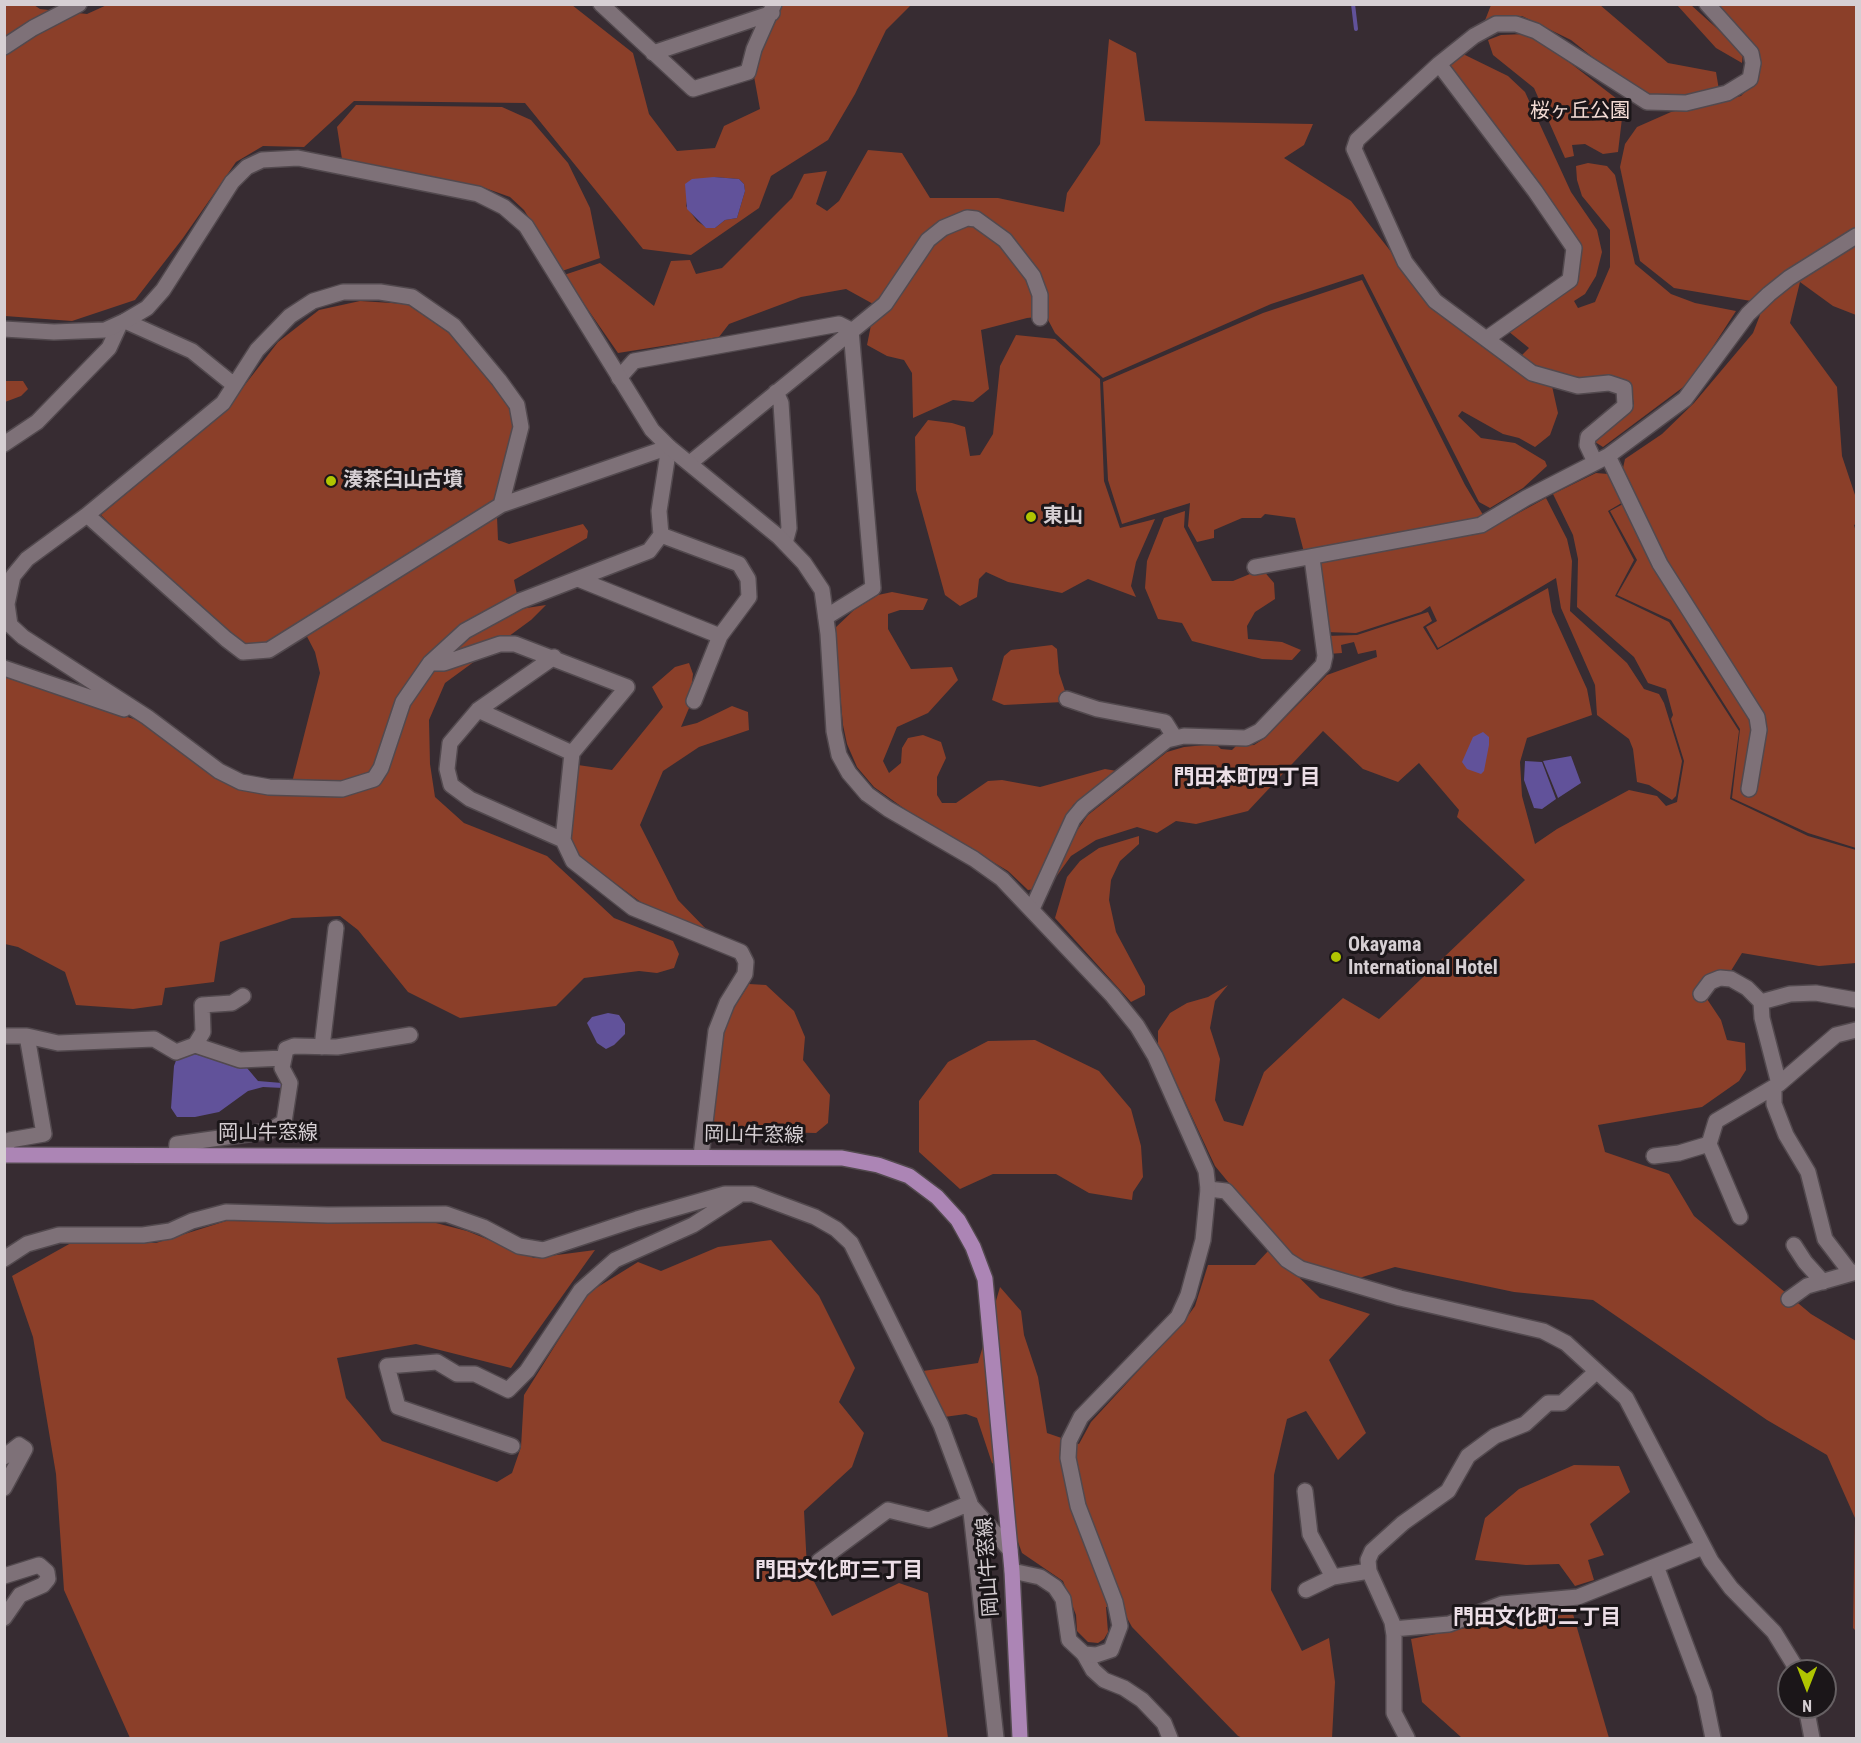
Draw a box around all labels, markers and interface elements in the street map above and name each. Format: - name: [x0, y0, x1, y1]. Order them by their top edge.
- park label: 桜ヶ丘公園: [1530, 100, 1630, 124]
- place label: 湊茶臼山古墳: [343, 469, 463, 493]
- marker: 湊茶臼山古墳: [324, 474, 338, 488]
- place label: 東山: [1043, 505, 1083, 529]
- marker: 東山: [1024, 510, 1038, 524]
- district label: 門田本町四丁目: [1174, 766, 1320, 792]
- place label: Okayama International Hotel: [1348, 934, 1498, 981]
- marker: Okayama International Hotel: [1329, 950, 1343, 964]
- street label: 岡山牛窓線: [218, 1122, 318, 1146]
- street label: 岡山牛窓線: [704, 1123, 804, 1149]
- street label: 岡山牛窓線: [974, 1516, 1004, 1618]
- district label: 門田文化町三丁目: [755, 1559, 923, 1585]
- district label: 門田文化町二丁目: [1453, 1606, 1621, 1632]
- north arrow: [1777, 1659, 1837, 1719]
- text: N: [1802, 1696, 1812, 1715]

